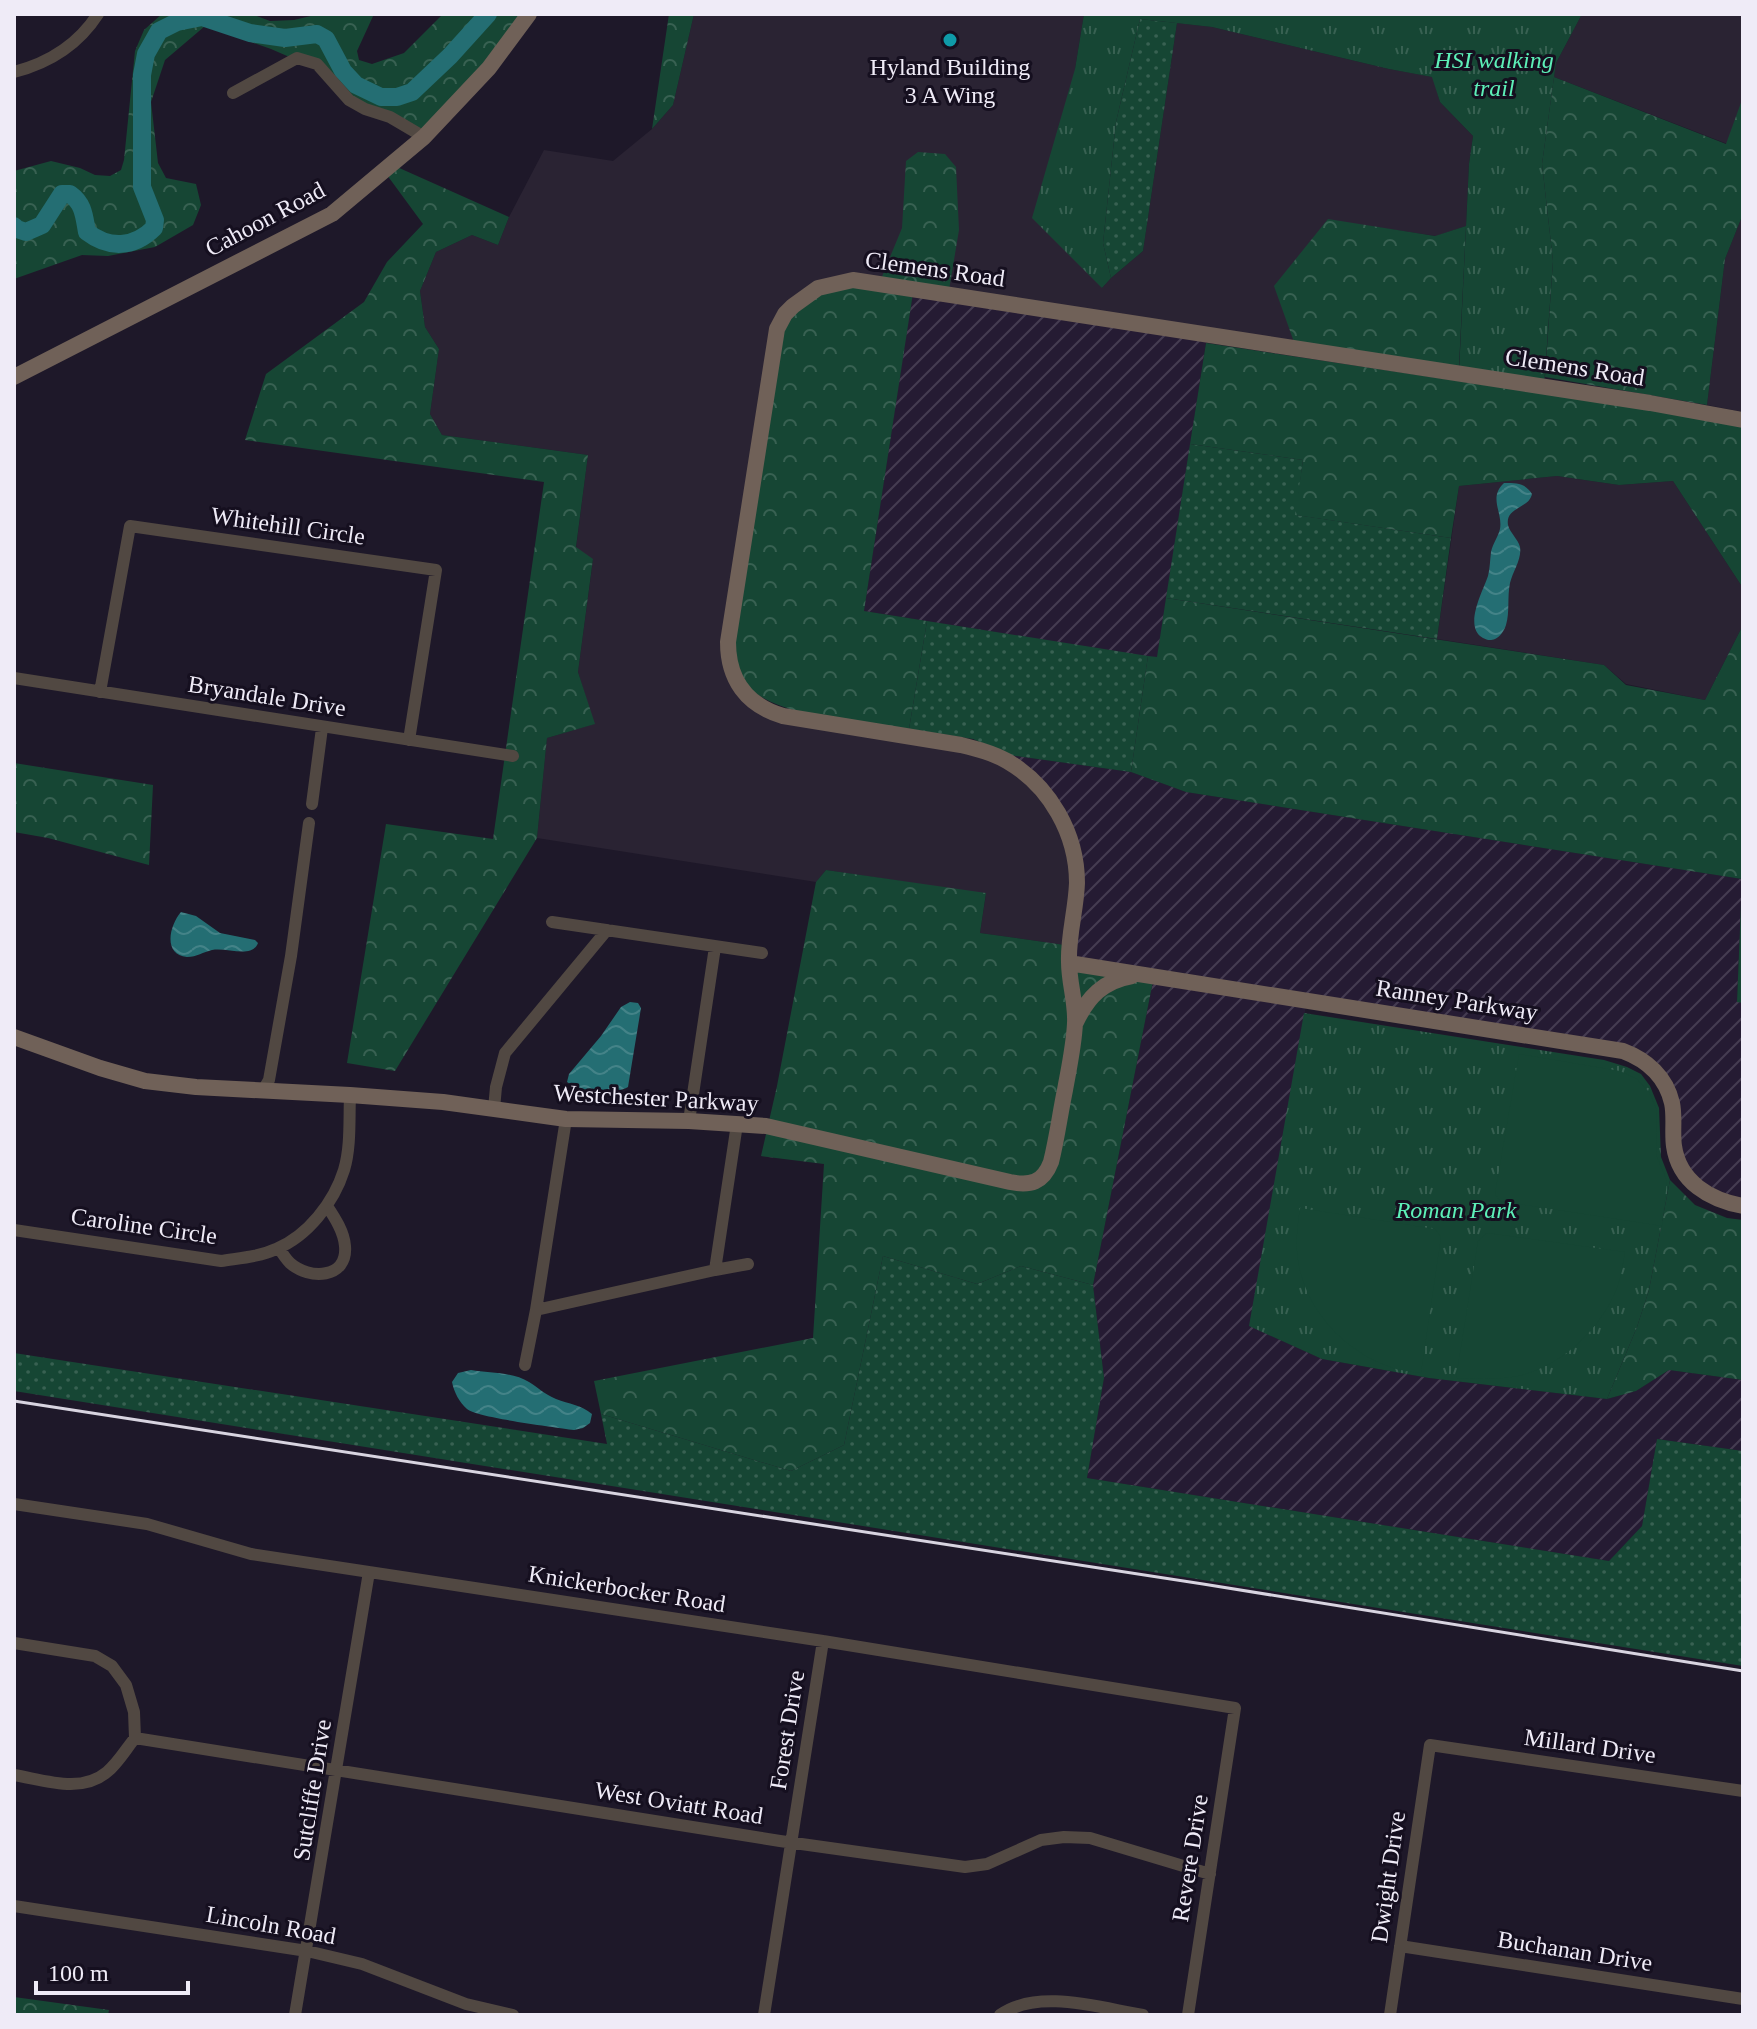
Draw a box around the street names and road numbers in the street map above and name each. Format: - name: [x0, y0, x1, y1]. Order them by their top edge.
- street label: Cahoon Road: [201, 177, 329, 261]
- street label: Clemens Road: [864, 246, 1006, 292]
- street label: Clemens Road: [1504, 343, 1646, 391]
- street label: Whitehill Circle: [209, 502, 367, 550]
- street label: Bryandale Drive: [186, 671, 348, 721]
- street label: Ranney Parkway: [1374, 974, 1540, 1026]
- street label: Westchester Parkway: [553, 1080, 759, 1116]
- street label: Caroline Circle: [69, 1203, 219, 1249]
- street label: Knickerbocker Road: [527, 1561, 727, 1617]
- street label: Forest Drive: [765, 1668, 809, 1792]
- street label: Sutcliffe Drive: [288, 1717, 336, 1863]
- street label: Millard Drive: [1523, 1724, 1657, 1768]
- street label: West Oviatt Road: [593, 1777, 765, 1829]
- street label: Revere Drive: [1167, 1792, 1213, 1924]
- street label: Dwight Drive: [1366, 1810, 1410, 1944]
- street label: Lincoln Road: [204, 1901, 338, 1949]
- street label: Buchanan Drive: [1496, 1926, 1654, 1976]

